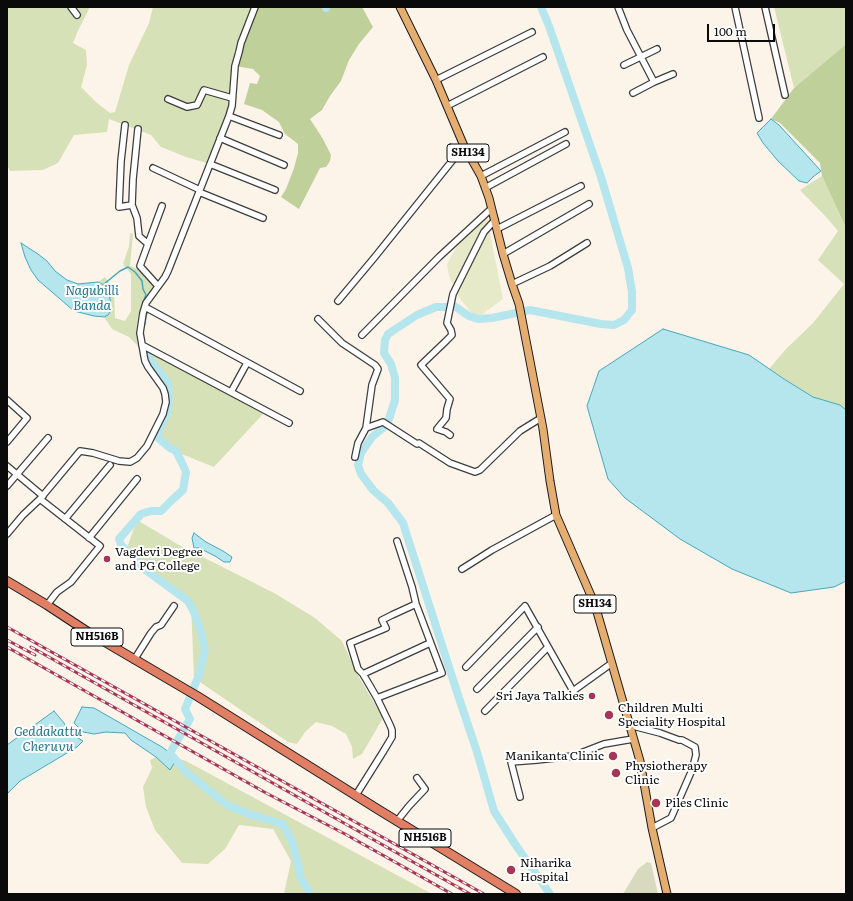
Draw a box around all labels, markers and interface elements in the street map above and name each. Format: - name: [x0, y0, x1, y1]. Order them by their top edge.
- scale bar: [709, 16, 777, 42]
- text: 100 m: [714, 22, 747, 40]
- road number: SH134: [447, 144, 489, 162]
- water label: Nagubilli Banda: [65, 283, 119, 314]
- place label: Vagdevi Degree and PG College: [115, 545, 203, 573]
- marker: Vagdevi Degree and PG College: [102, 554, 112, 564]
- road number: SH134: [574, 595, 616, 613]
- road number: NH516B: [71, 628, 123, 646]
- place label: Sri Jaya Talkies: [496, 689, 584, 703]
- marker: Sri Jaya Talkies: [587, 691, 597, 701]
- place label: Children Multi Speciality Hospital: [618, 701, 726, 729]
- marker: Children Multi Speciality Hospital: [603, 709, 615, 721]
- water label: Geddakattu Cheruvu: [14, 724, 82, 755]
- place label: Manikanta Clinic: [505, 749, 604, 763]
- marker: Manikanta Clinic: [607, 750, 619, 762]
- place label: Physiotherapy Clinic: [625, 759, 707, 787]
- marker: Physiotherapy Clinic: [610, 767, 622, 779]
- place label: Piles Clinic: [665, 796, 728, 810]
- marker: Piles Clinic: [650, 797, 662, 809]
- road number: NH516B: [399, 829, 451, 847]
- place label: Niharika Hospital: [520, 856, 571, 884]
- marker: Niharika Hospital: [505, 864, 517, 876]

